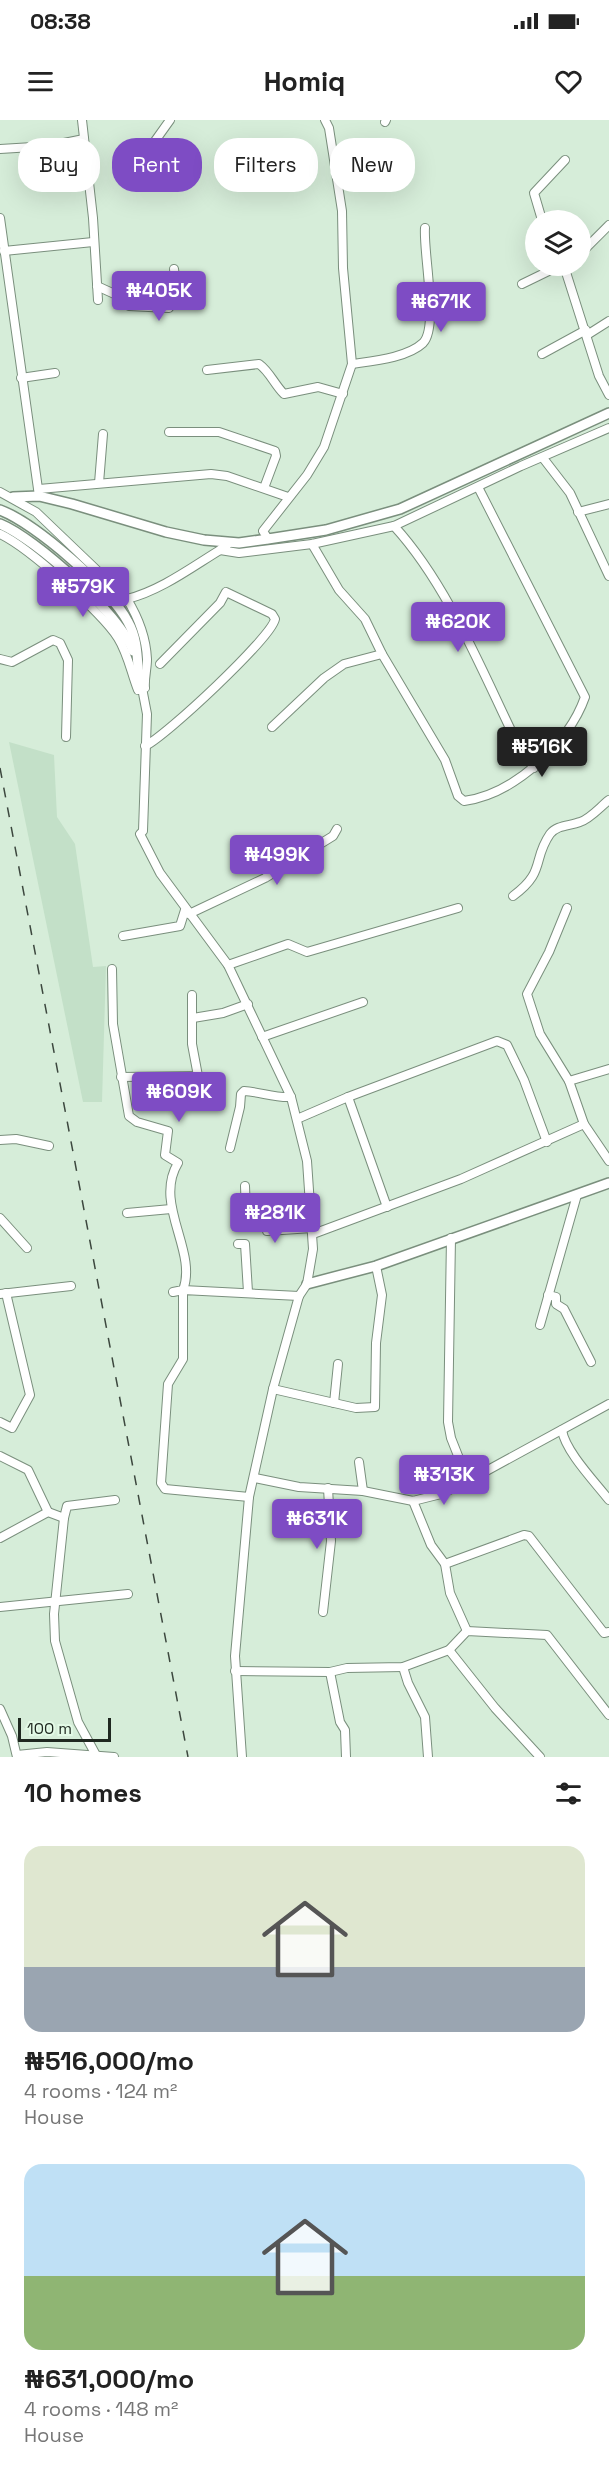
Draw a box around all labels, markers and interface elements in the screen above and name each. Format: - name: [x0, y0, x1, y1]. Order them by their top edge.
- text: 08:38: [30, 7, 91, 35]
- text: Homiq: [264, 64, 345, 99]
- icon: menu: [24, 65, 57, 98]
- icon: heart: [552, 65, 585, 98]
- chip: Buy: [18, 138, 100, 192]
- chip: Rent: [112, 138, 202, 192]
- chip: Filters: [214, 138, 318, 192]
- chip: New: [330, 138, 415, 192]
- map controls: [525, 210, 591, 276]
- button: layers: [525, 210, 591, 276]
- pin: ₦405K: [117, 271, 201, 322]
- text: ₦405K: [126, 277, 192, 303]
- pin: ₦671K: [399, 282, 483, 333]
- text: ₦671K: [411, 288, 471, 314]
- pin: ₦579K: [41, 567, 125, 618]
- text: ₦579K: [51, 573, 115, 599]
- pin: ₦620K: [416, 602, 500, 653]
- text: ₦620K: [425, 608, 491, 634]
- pin: ₦516K: [500, 727, 584, 778]
- text: ₦516K: [511, 733, 573, 759]
- pin: ₦499K: [235, 835, 319, 886]
- text: ₦499K: [244, 841, 310, 867]
- pin: ₦609K: [137, 1072, 221, 1123]
- text: ₦609K: [146, 1078, 212, 1104]
- pin: ₦281K: [233, 1193, 317, 1244]
- text: ₦281K: [244, 1199, 306, 1225]
- pin: ₦313K: [402, 1455, 486, 1506]
- text: ₦313K: [413, 1461, 475, 1487]
- pin: ₦631K: [275, 1499, 359, 1550]
- text: ₦631K: [286, 1505, 348, 1531]
- scale bar: [18, 1715, 111, 1742]
- text: 100 m: [27, 1718, 72, 1739]
- text: 10 homes: [24, 1776, 142, 1810]
- icon: filters: [552, 1777, 585, 1810]
- icon: home: [251, 1885, 359, 1993]
- text: ₦516,000/mo: [24, 2044, 194, 2078]
- text: 4 rooms · 124 m²: [24, 2078, 177, 2104]
- text: House: [24, 2104, 84, 2130]
- icon: home: [251, 2203, 359, 2311]
- text: ₦631,000/mo: [24, 2362, 194, 2396]
- text: 4 rooms · 148 m²: [24, 2396, 178, 2422]
- text: House: [24, 2422, 84, 2448]

